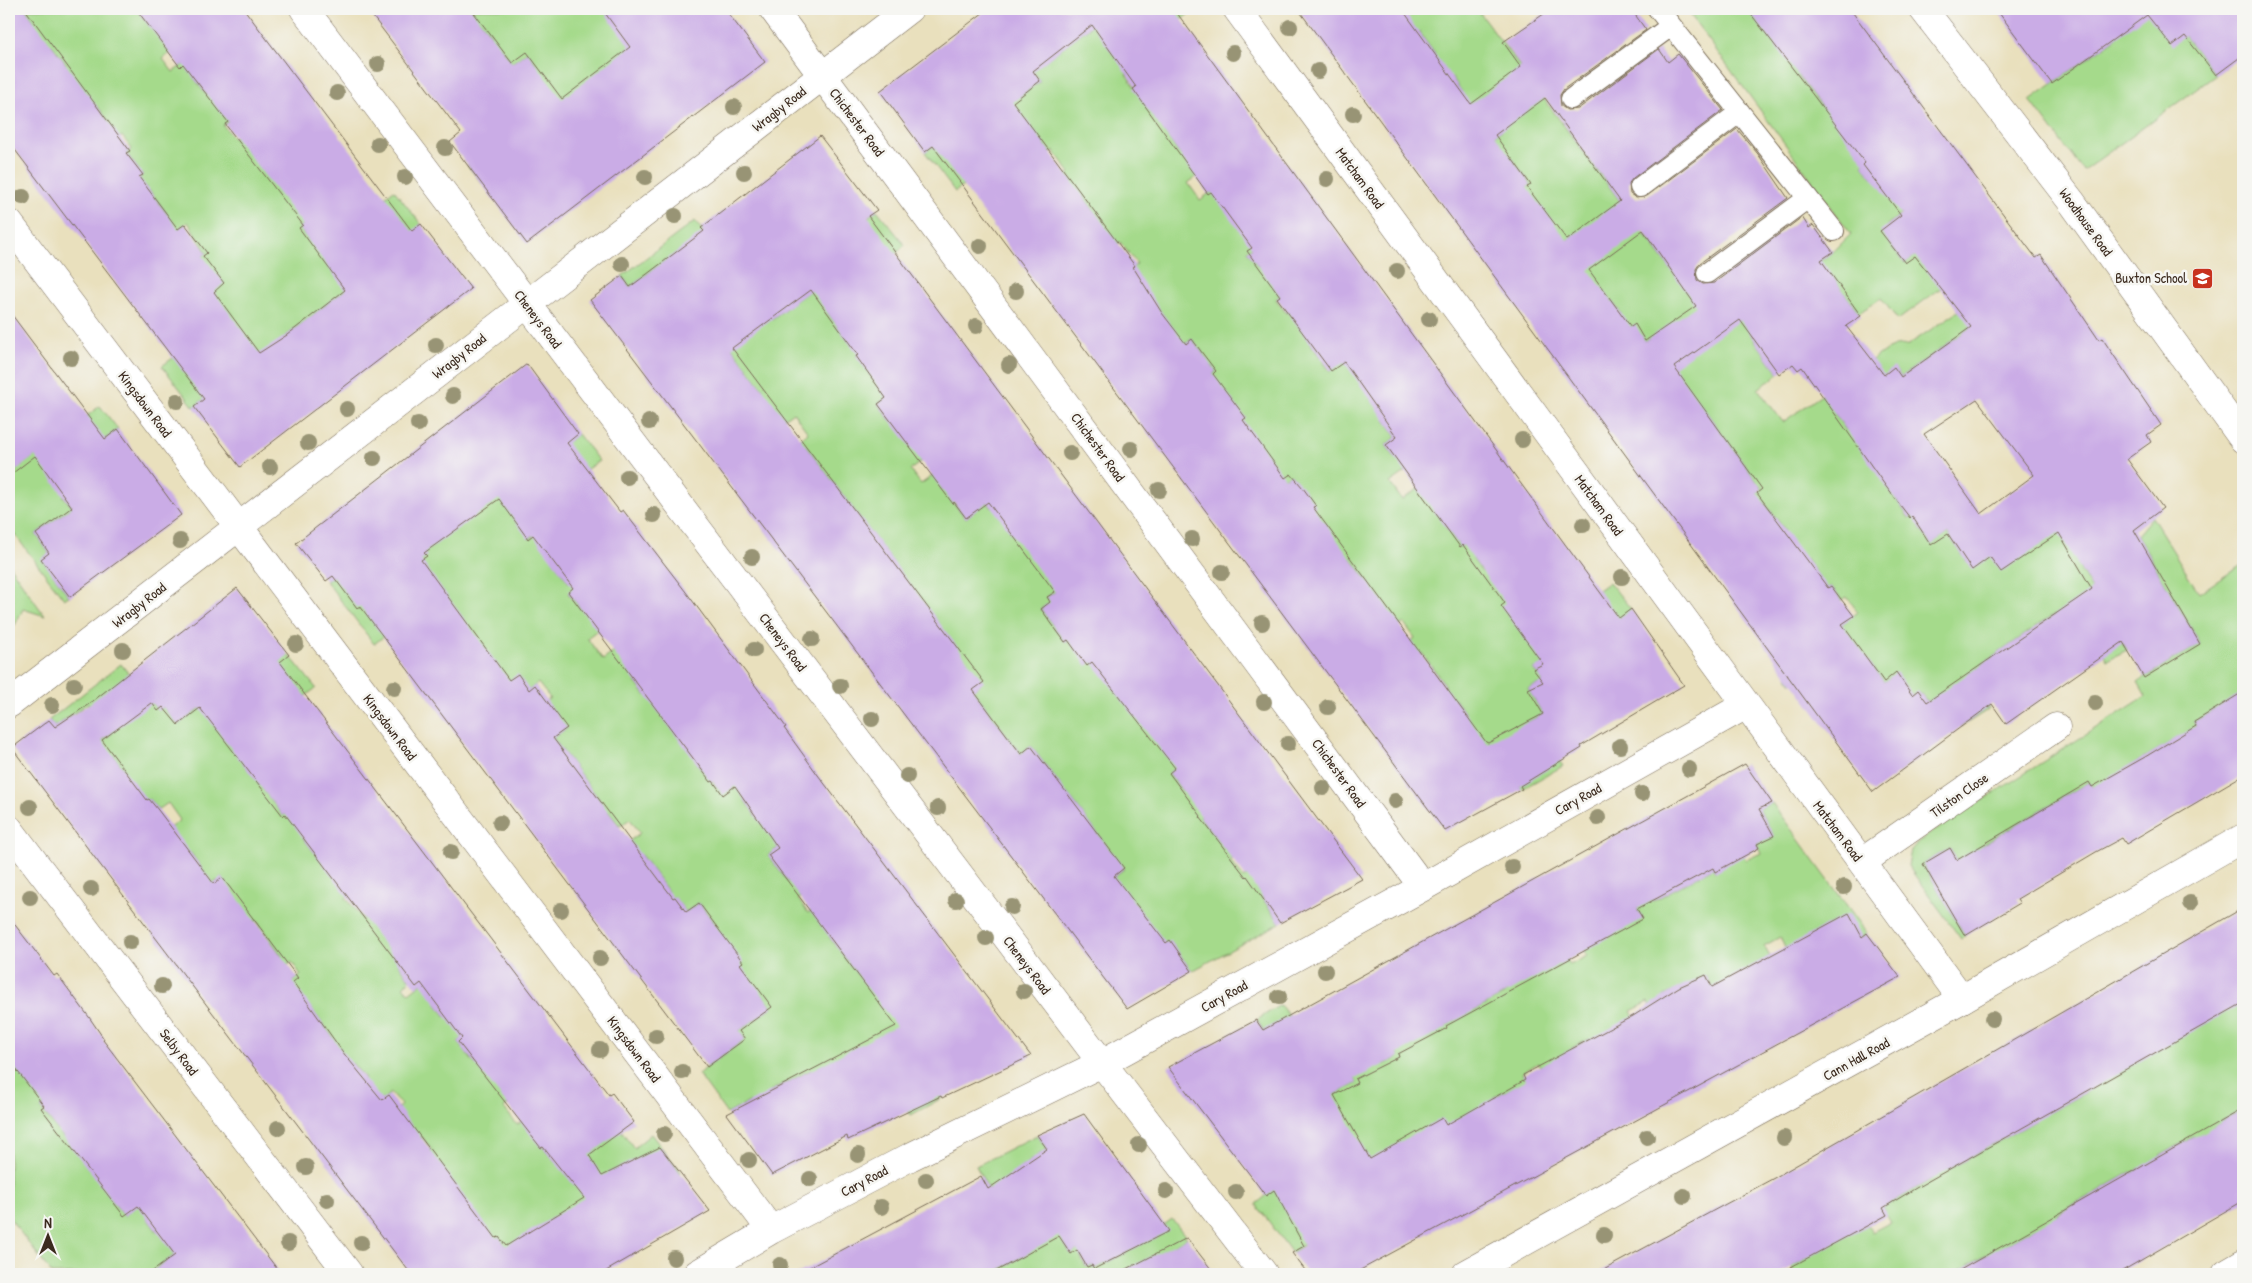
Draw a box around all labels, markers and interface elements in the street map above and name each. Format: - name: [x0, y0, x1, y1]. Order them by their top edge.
- street label: Wragby Road: [748, 81, 811, 136]
- street label: Chichester Road: [825, 84, 890, 160]
- street label: Matcham Road: [1332, 143, 1389, 212]
- street label: Woodhouse Road: [2055, 184, 2118, 260]
- school or university icon: Buxton School: [2191, 266, 2215, 290]
- place label: Buxton School: [2115, 268, 2187, 287]
- street label: Cheneys Road: [509, 286, 567, 353]
- street label: Wragby Road: [428, 328, 491, 383]
- street label: Kingsdown Road: [113, 367, 177, 442]
- street label: Chichester Road: [1067, 408, 1130, 485]
- street label: Matcham Road: [1571, 470, 1628, 539]
- street label: Wragby Road: [108, 577, 171, 632]
- street label: Cheneys Road: [754, 609, 812, 676]
- street label: Kingsdown Road: [358, 690, 422, 765]
- street label: Chichester Road: [1308, 734, 1371, 811]
- street label: Tilston Close: [1926, 767, 1992, 822]
- street label: Cary Road: [1551, 778, 1605, 820]
- street label: Matcham Road: [1809, 797, 1868, 865]
- street label: Cheneys Road: [998, 932, 1056, 999]
- street label: Cary Road: [1197, 975, 1251, 1017]
- street label: Kingsdown Road: [602, 1012, 666, 1087]
- street label: Selby Road: [155, 1025, 203, 1080]
- street label: Cann Hall Road: [1819, 1032, 1893, 1085]
- street label: Cary Road: [837, 1160, 892, 1202]
- north arrow: [22, 1210, 72, 1260]
- text: N: [44, 1213, 52, 1232]

